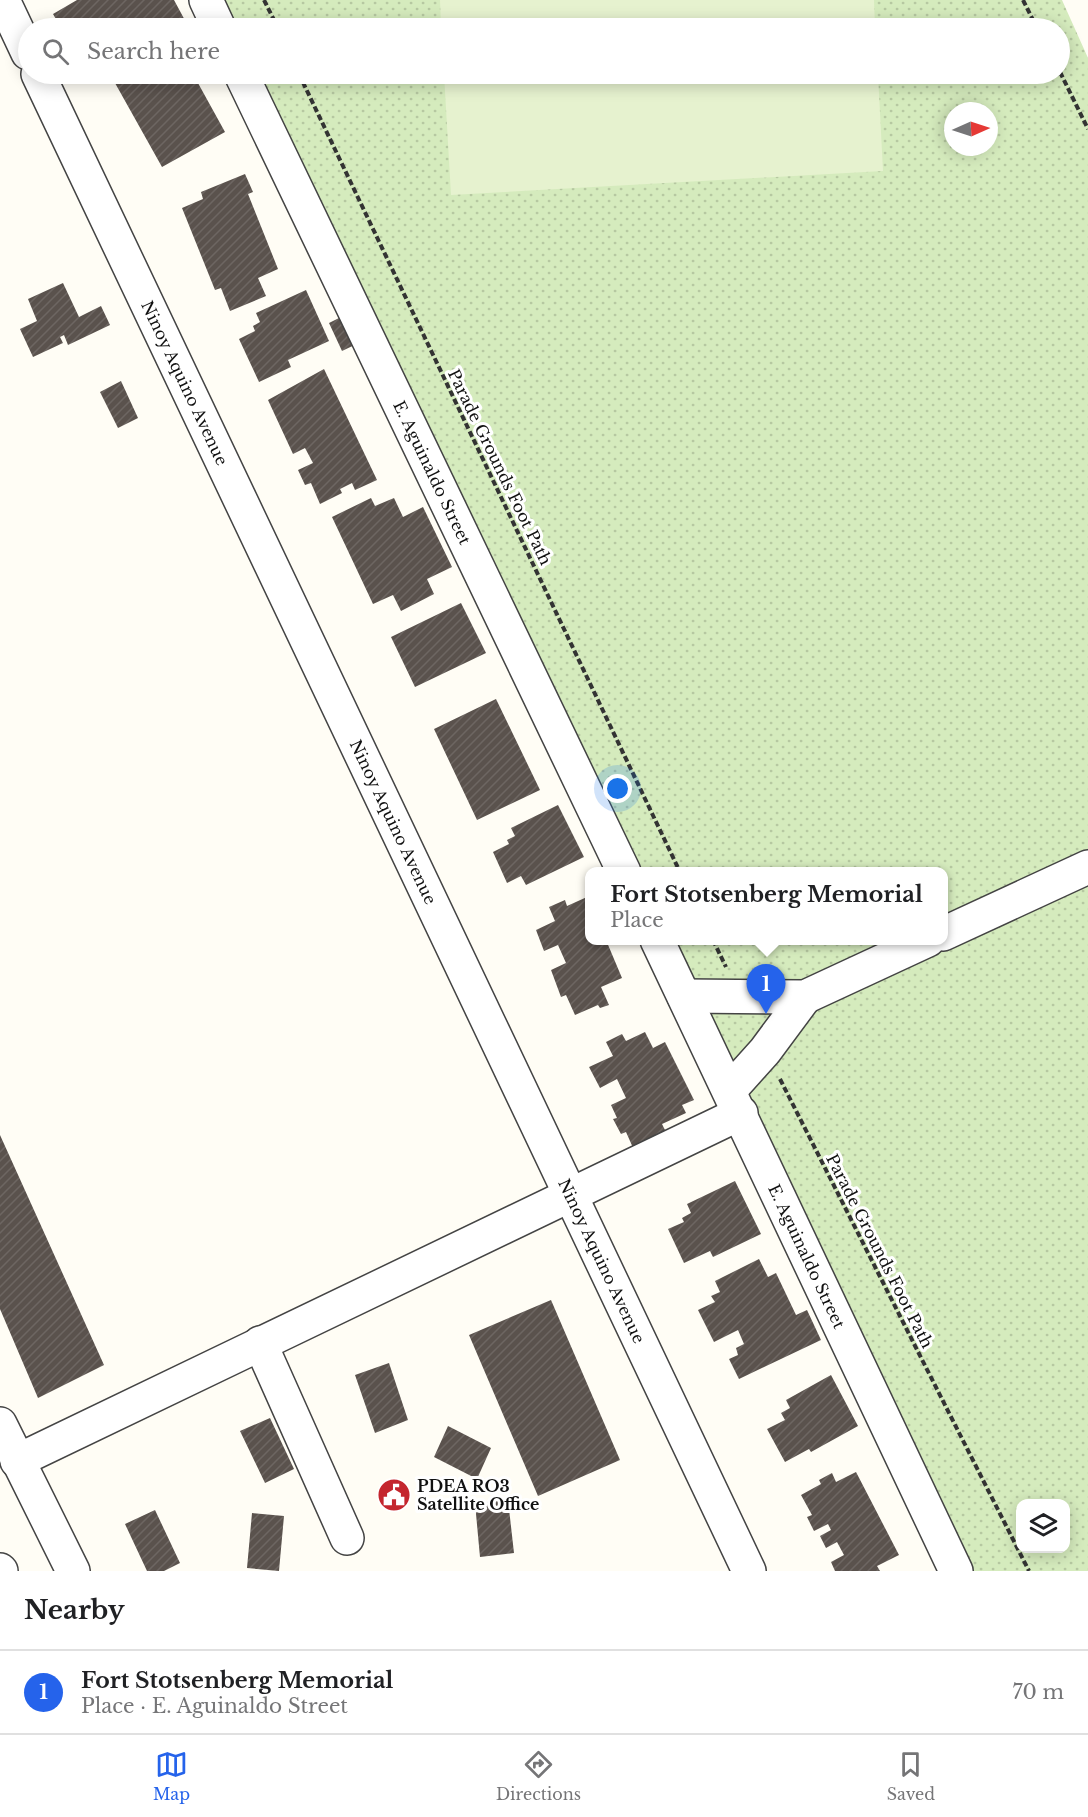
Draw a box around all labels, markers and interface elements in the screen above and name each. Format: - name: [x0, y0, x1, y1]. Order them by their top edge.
- search box: [18, 18, 1070, 84]
- icon: search: [39, 35, 72, 68]
- text: Search here: [87, 38, 220, 65]
- north arrow: [944, 102, 998, 156]
- street label: Ninoy Aquino Avenue: [137, 297, 232, 468]
- street label: Parade Grounds Foot Path: [444, 366, 556, 568]
- street label: E. Aguinaldo Street: [389, 397, 475, 548]
- street label: Ninoy Aquino Avenue: [346, 736, 441, 907]
- your location: [603, 774, 632, 803]
- popup: [585, 867, 948, 945]
- text: Fort Stotsenberg Memorial: [610, 881, 923, 908]
- text: Place: [610, 908, 664, 932]
- pin: 1: [746, 964, 786, 1014]
- street label: Parade Grounds Foot Path: [822, 1151, 938, 1351]
- street label: Ninoy Aquino Avenue: [554, 1175, 649, 1346]
- street label: E. Aguinaldo Street: [764, 1181, 850, 1332]
- place label: PDEA RO3 Satellite Office: [417, 1476, 539, 1514]
- public building icon: PDEA RO3 Satellite Office: [376, 1477, 412, 1513]
- map controls: [1016, 1499, 1070, 1553]
- button: layers: [1016, 1499, 1070, 1553]
- text: Nearby: [24, 1594, 125, 1626]
- text: Fort Stotsenberg Memorial: [81, 1667, 393, 1694]
- text: 1: [39, 1680, 48, 1704]
- text: 70 m: [1012, 1680, 1064, 1704]
- text: Place · E. Aguinaldo Street: [81, 1694, 348, 1718]
- tab: Map: [153, 1748, 190, 1804]
- tab: Directions: [496, 1748, 581, 1804]
- tab: Saved: [887, 1748, 935, 1804]

